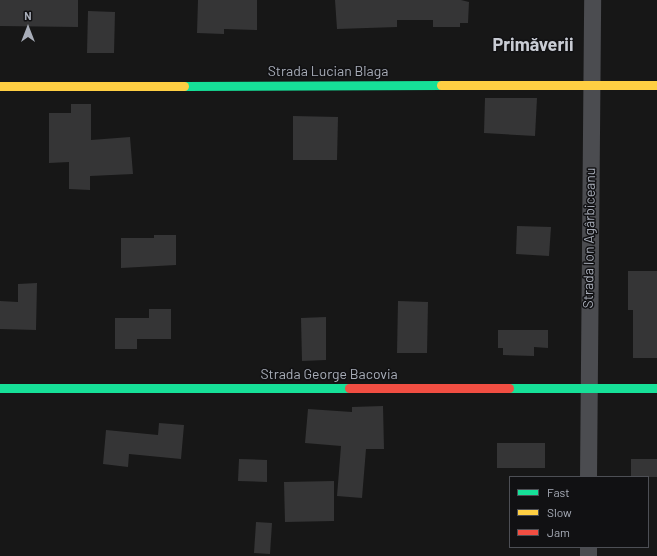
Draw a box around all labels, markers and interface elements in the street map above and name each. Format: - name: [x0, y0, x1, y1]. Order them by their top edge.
- north arrow: [8, 8, 48, 48]
- text: N: [24, 9, 32, 22]
- district label: Primăverii: [492, 33, 574, 55]
- street label: Strada Lucian Blaga: [268, 63, 388, 79]
- street label: Strada Ion Agârbiceanu: [579, 168, 599, 308]
- street label: Strada George Bacovia: [260, 366, 398, 382]
- legend: [509, 476, 649, 548]
- text: Fast: [547, 485, 570, 499]
- text: Slow: [547, 505, 572, 519]
- text: Jam: [547, 525, 570, 539]

